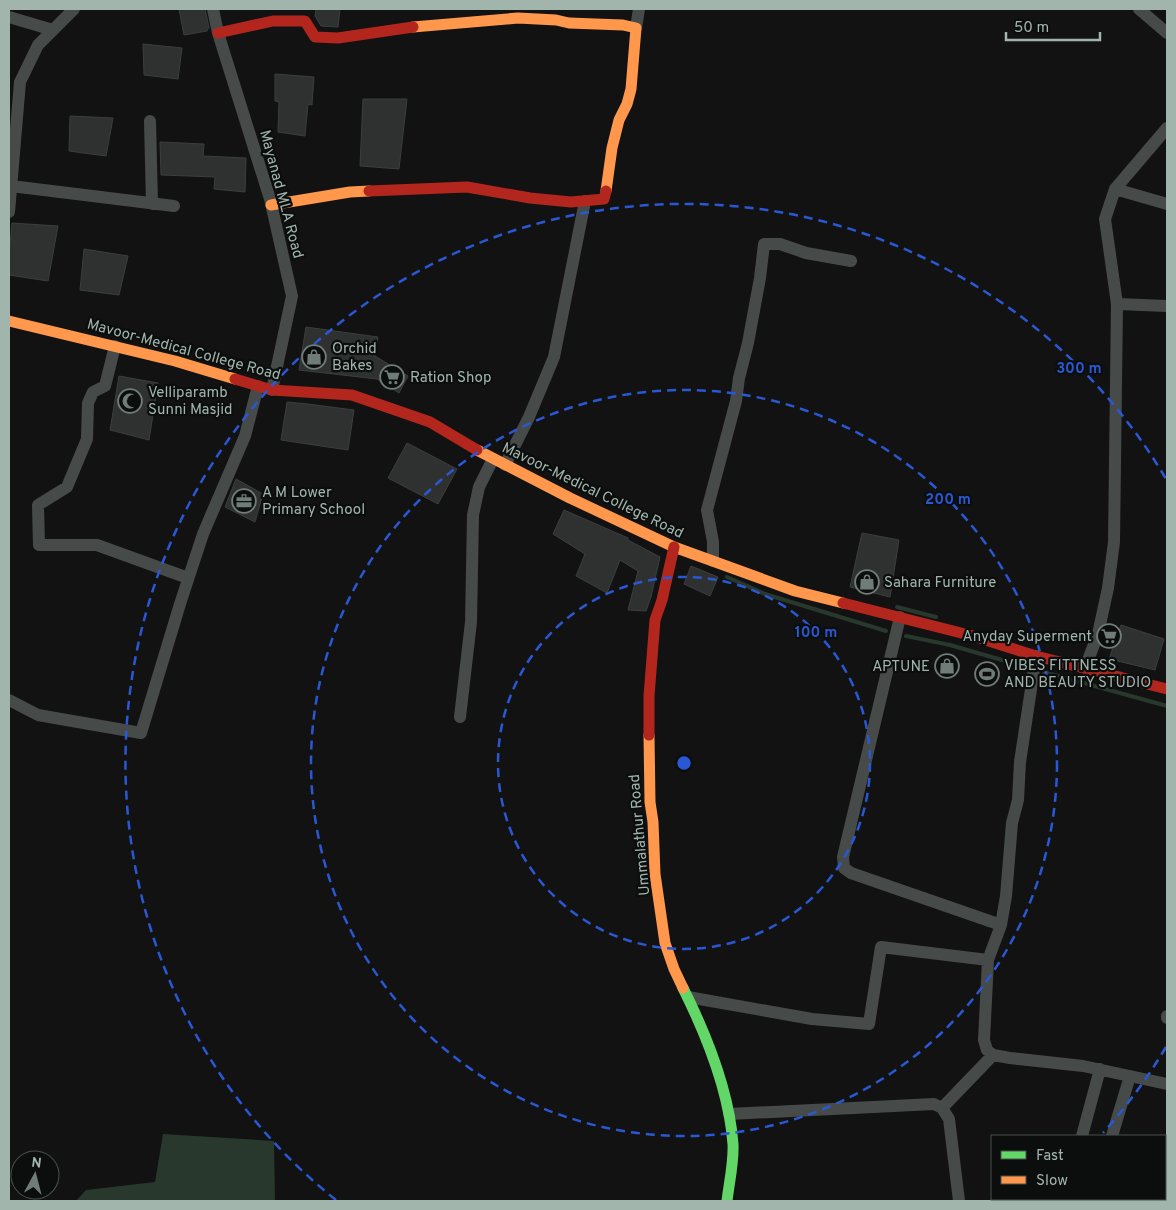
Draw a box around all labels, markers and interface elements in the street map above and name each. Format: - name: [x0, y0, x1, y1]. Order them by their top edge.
- scale bar: [1006, 10, 1100, 42]
- text: 50 m: [1014, 19, 1049, 38]
- street label: Mayanad MLA Road: [254, 128, 307, 261]
- street label: Mavoor-Medical College Road: [85, 315, 283, 385]
- place label: Orchid Bakes: [332, 340, 377, 376]
- shop icon: Orchid Bakes: [301, 344, 327, 370]
- text: 300 m: [1056, 360, 1102, 379]
- supermarket icon: Ration Shop: [379, 364, 405, 390]
- place label: Ration Shop: [410, 369, 491, 388]
- place label: Velliparamb Sunni Masjid: [148, 384, 233, 420]
- mosque icon: Velliparamb Sunni Masjid: [117, 388, 143, 414]
- street label: Mavoor-Medical College Road: [498, 439, 686, 544]
- place label: A M Lower Primary School: [262, 484, 365, 520]
- office icon: A M Lower Primary School: [231, 488, 257, 514]
- text: 200 m: [925, 491, 971, 510]
- shop icon: Sahara Furniture: [854, 569, 880, 595]
- place label: Sahara Furniture: [884, 574, 996, 593]
- supermarket icon: Anyday Superment: [1096, 623, 1122, 649]
- text: 100 m: [795, 624, 837, 643]
- place label: Anyday Superment: [963, 628, 1092, 647]
- shop icon: APTUNE: [934, 653, 960, 679]
- place label: VIBES FITTNESS AND BEAUTY STUDIO: [1004, 657, 1151, 693]
- place label: APTUNE: [872, 658, 930, 677]
- sports icon: VIBES FITTNESS AND BEAUTY STUDIO: [974, 661, 1000, 687]
- centre of rings: [675, 754, 693, 772]
- street label: Ummalathur Road: [626, 773, 655, 896]
- legend: [991, 1135, 1166, 1200]
- text: Fast: [1036, 1147, 1064, 1166]
- north arrow: [10, 1150, 60, 1200]
- text: N: [30, 1155, 42, 1173]
- text: Slow: [1036, 1172, 1068, 1191]

